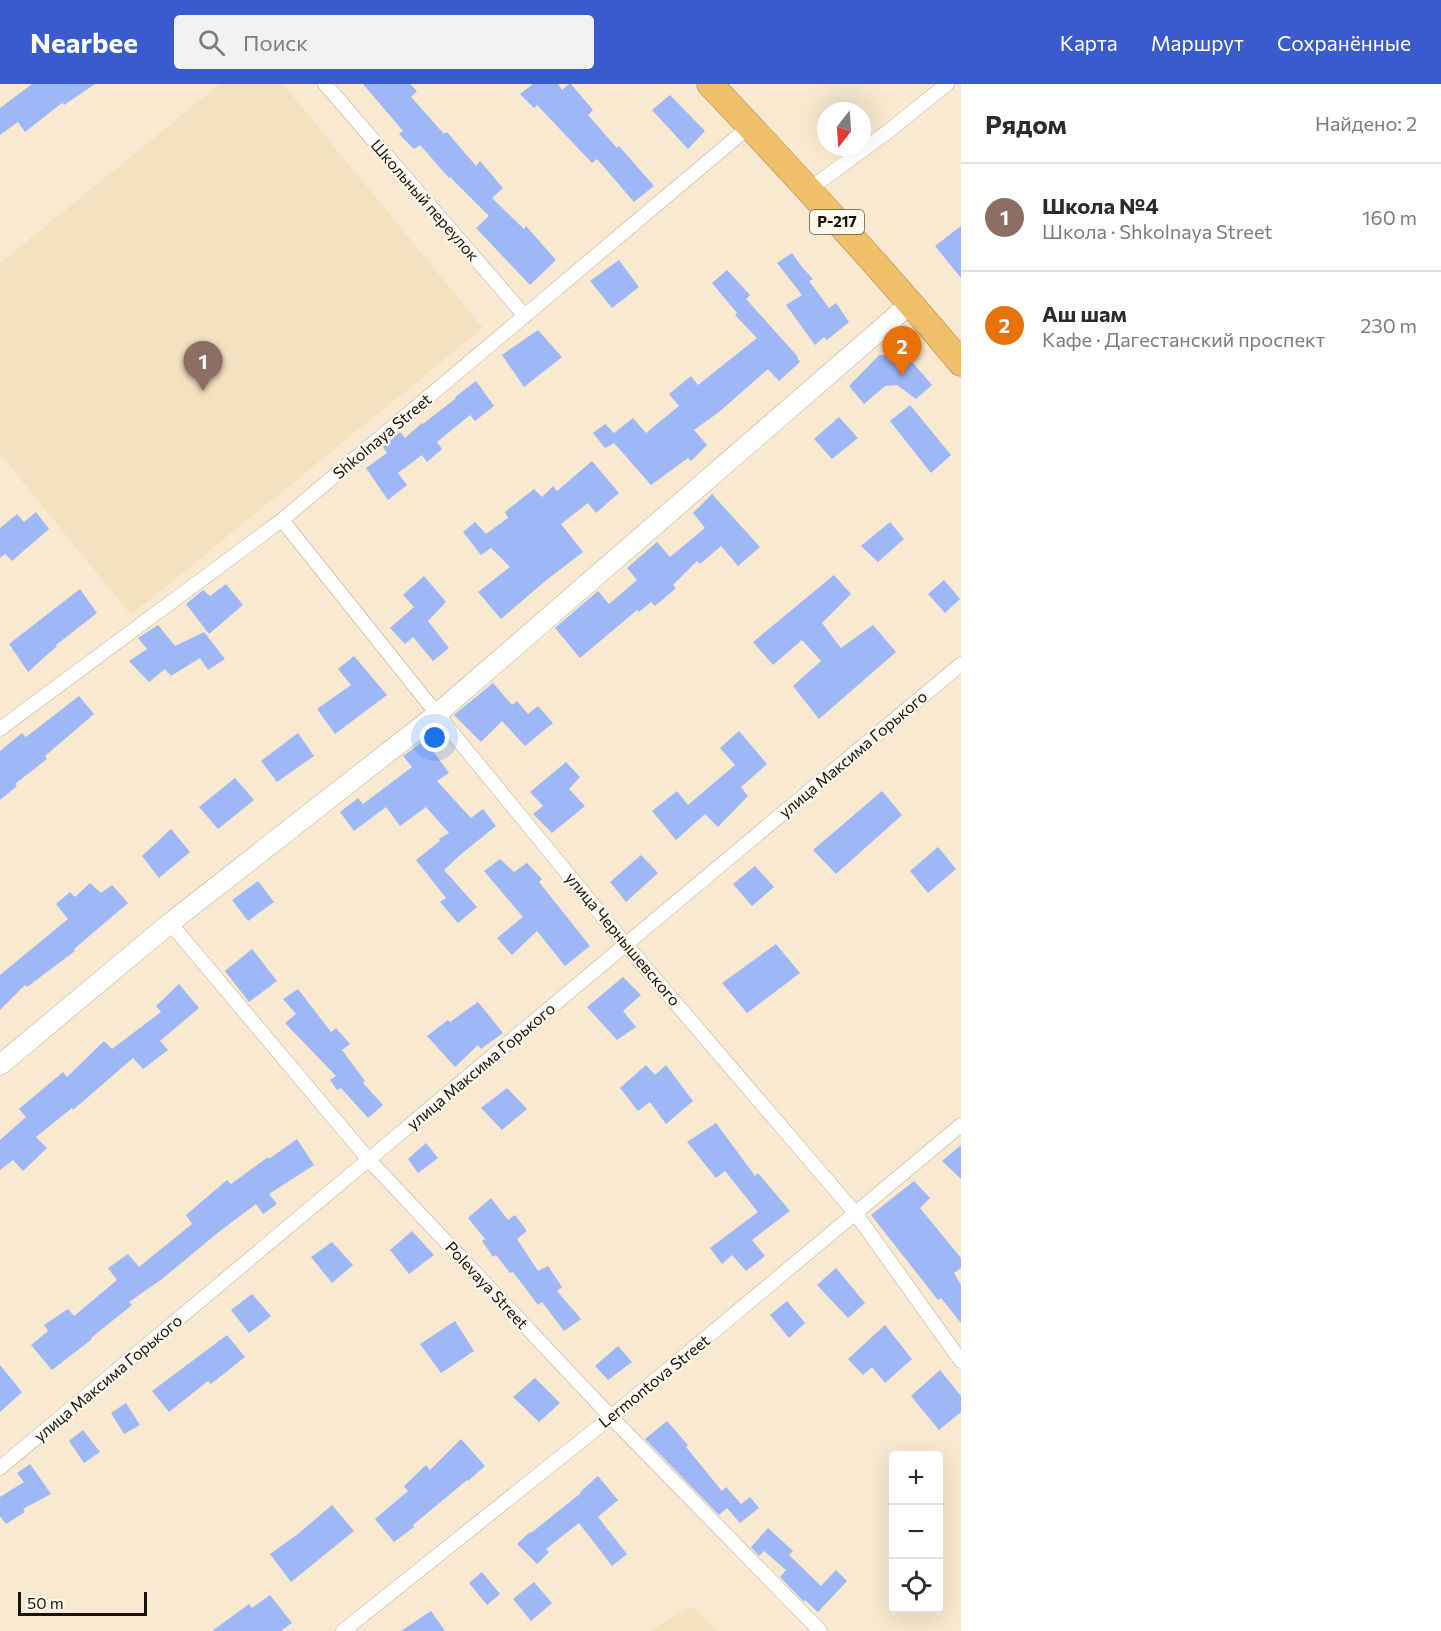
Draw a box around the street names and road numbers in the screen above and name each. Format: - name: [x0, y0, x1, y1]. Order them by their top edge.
- street label: Школьный переулок: [367, 135, 484, 265]
- road number: Р-217: [810, 210, 864, 234]
- street label: Shkolnaya Street: [329, 389, 435, 482]
- street label: улица Максима Горького: [775, 686, 931, 821]
- street label: улица Чернышевского: [562, 868, 685, 1009]
- street label: улица Максима Горького: [403, 998, 559, 1133]
- street label: Polevaya Street: [442, 1237, 533, 1333]
- street label: улица Максима Горького: [30, 1310, 186, 1445]
- street label: Lermontova Street: [594, 1330, 713, 1431]

